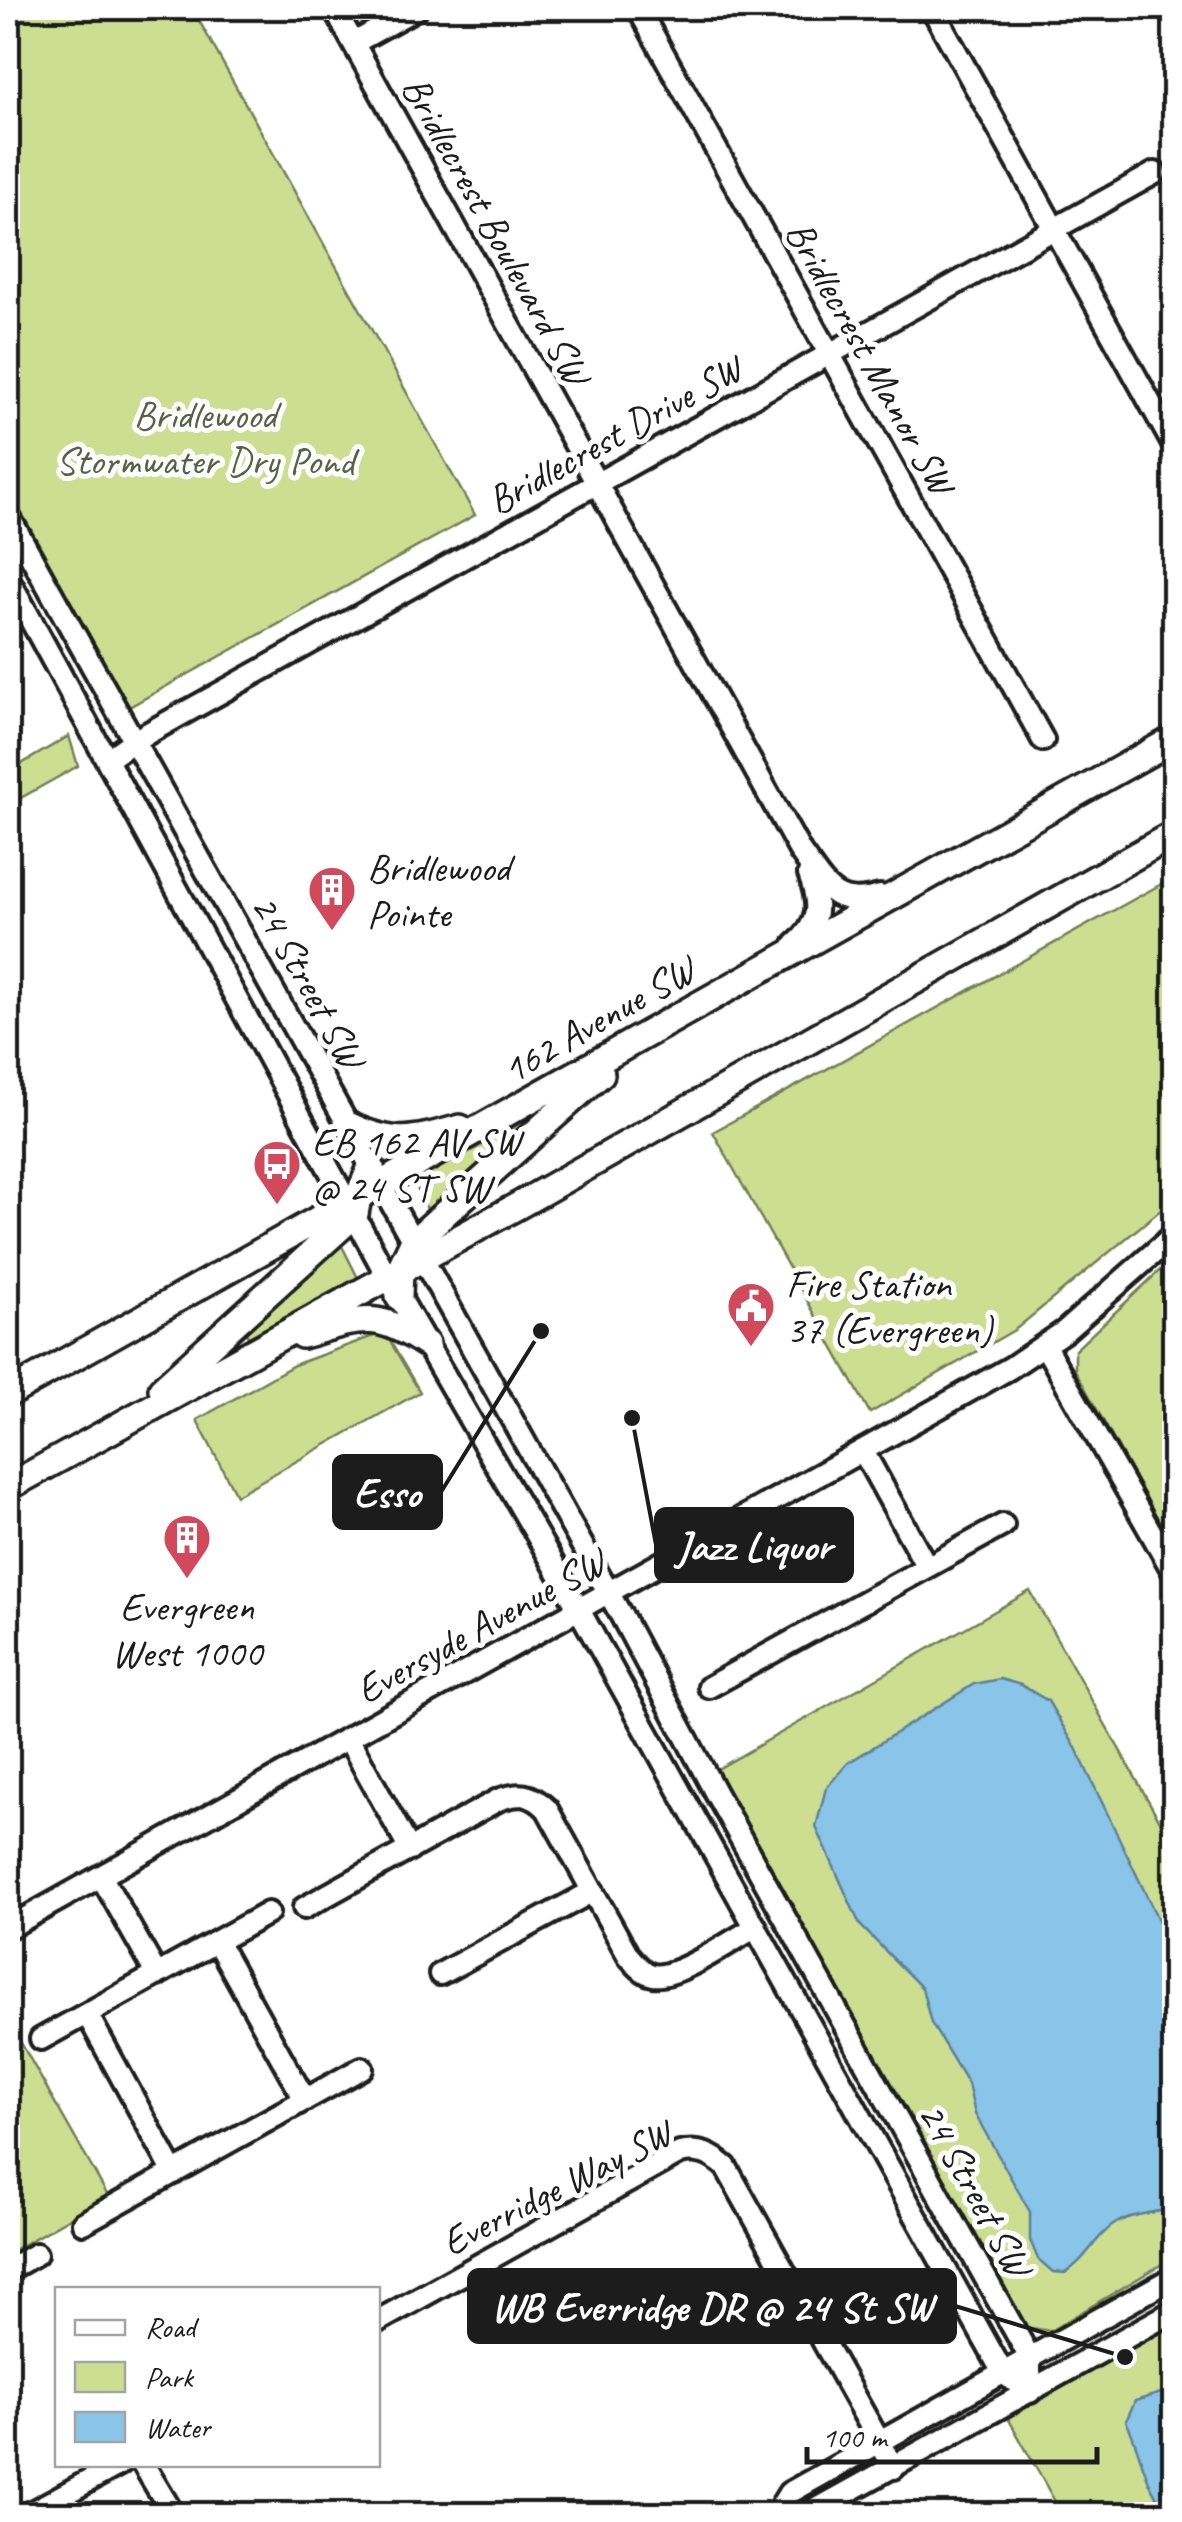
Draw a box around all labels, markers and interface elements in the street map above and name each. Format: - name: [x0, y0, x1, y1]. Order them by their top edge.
- street label: Bridlecrest Boulevard SW: [390, 67, 604, 397]
- street label: Bridlecrest Manor SW: [774, 212, 968, 507]
- street label: Bridlecrest Drive SW: [478, 342, 754, 525]
- park label: Bridlewood Stormwater Dry Pond: [56, 390, 361, 486]
- place label: Bridlewood Pointe: [367, 843, 516, 939]
- building icon: Bridlewood Pointe: [306, 864, 358, 932]
- street label: 24 Street SW: [240, 886, 378, 1081]
- street label: 162 Avenue SW: [493, 943, 707, 1095]
- place label: EB 162 AV SW @ 24 ST SW: [312, 1117, 525, 1213]
- bus stop icon: EB 162 AV SW @ 24 ST SW: [251, 1138, 303, 1206]
- place label: Fire Station 37 (Evergreen): [786, 1259, 994, 1355]
- public building icon: Fire Station 37 (Evergreen): [725, 1280, 777, 1348]
- callout: Esso: [334, 1456, 441, 1528]
- text: Esso: [353, 1467, 423, 1520]
- callout: Jazz Liquor: [656, 1509, 852, 1581]
- building icon: Evergreen West 1000: [161, 1512, 213, 1580]
- text: Jazz Liquor: [673, 1520, 837, 1573]
- street label: Eversyde Avenue SW: [347, 1535, 618, 1715]
- place label: Evergreen West 1000: [112, 1582, 265, 1678]
- street label: 24 Street SW: [907, 2094, 1045, 2289]
- street label: Everridge Way SW: [433, 2107, 684, 2267]
- callout: WB Everridge DR @ 24 St SW: [469, 2270, 955, 2342]
- text: WB Everridge DR @ 24 St SW: [491, 2281, 939, 2334]
- legend: [55, 2287, 380, 2467]
- text: Road: [145, 2308, 199, 2346]
- text: Park: [145, 2358, 195, 2396]
- scale bar: [807, 2402, 1097, 2464]
- text: Water: [145, 2408, 212, 2446]
- text: 100 m: [822, 2418, 889, 2456]

